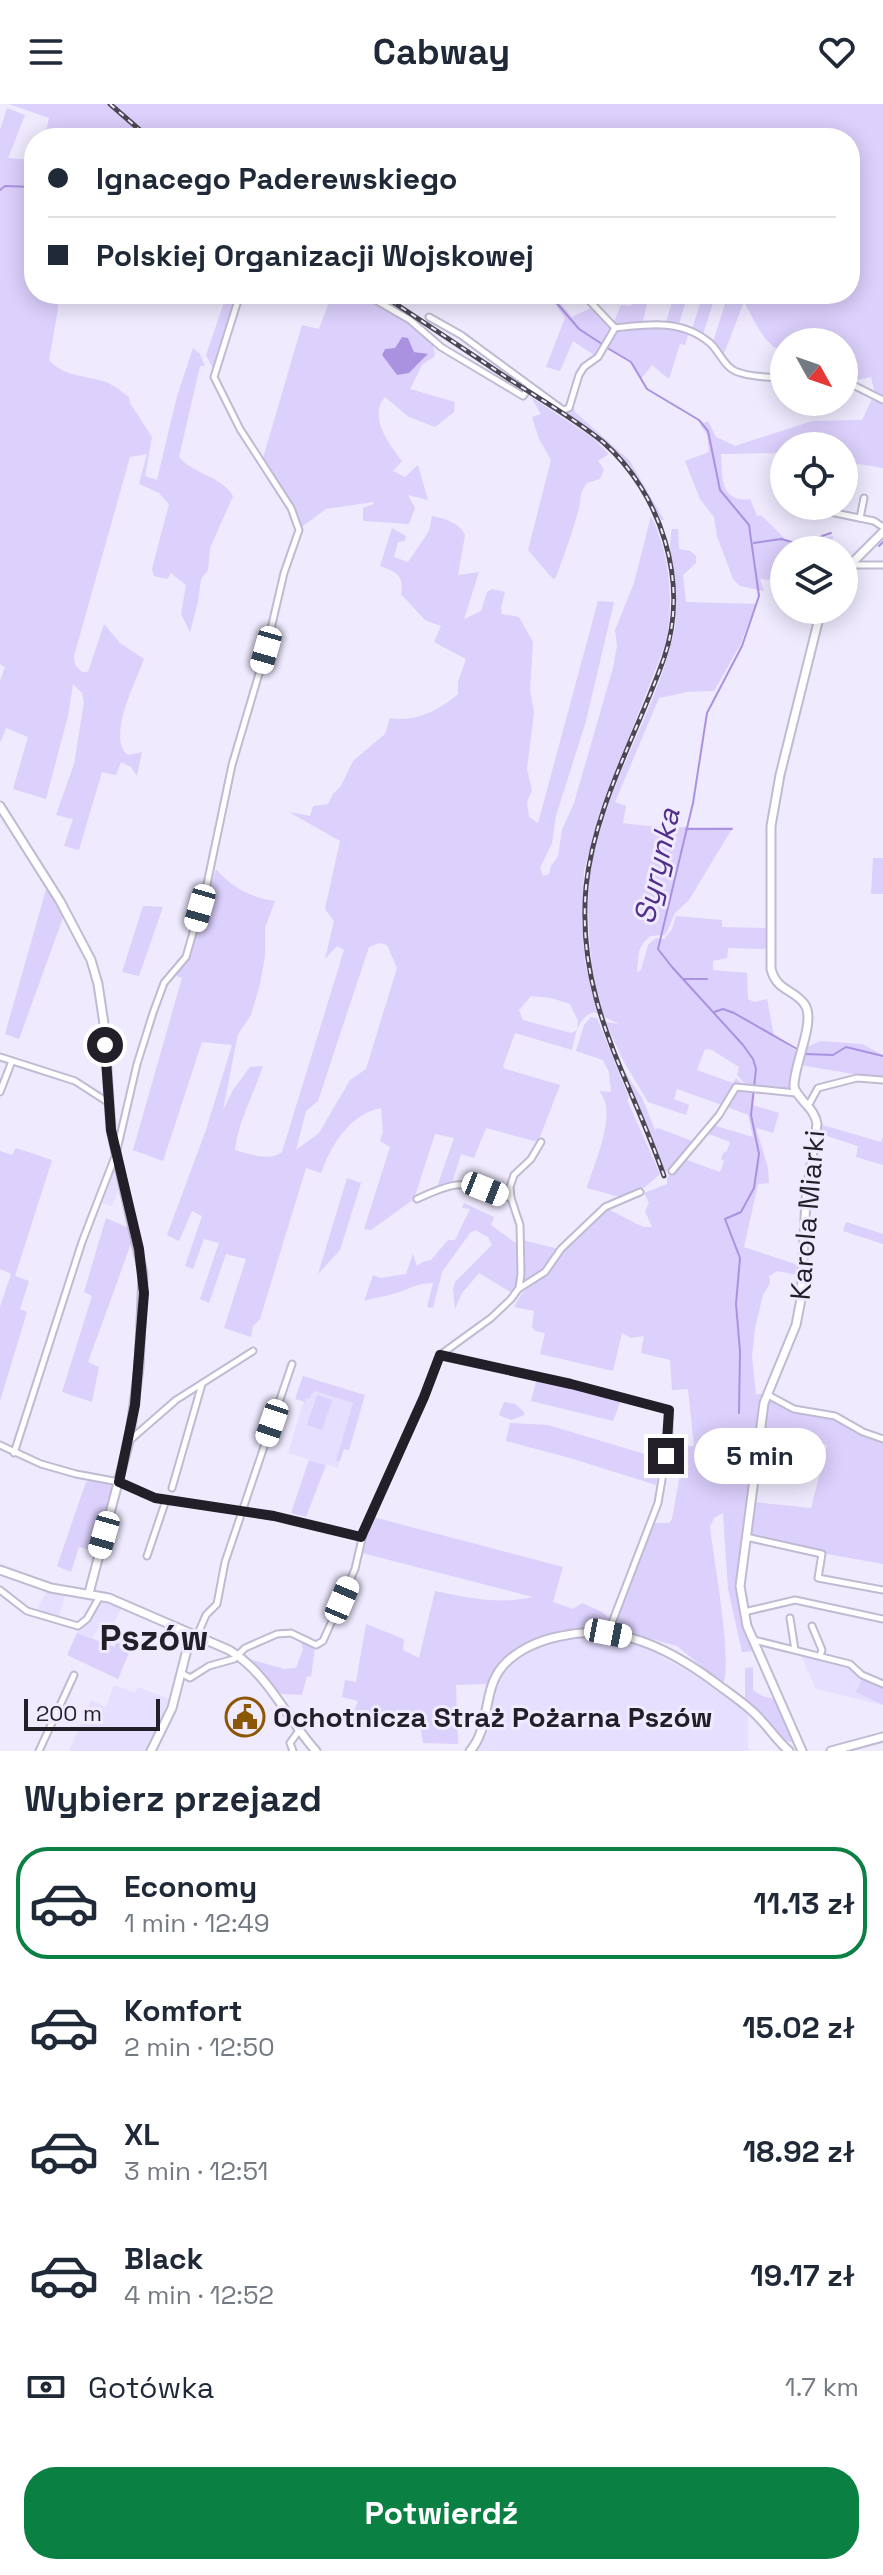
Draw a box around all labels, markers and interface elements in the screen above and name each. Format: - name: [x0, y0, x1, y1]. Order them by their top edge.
- text: Cabway: [373, 29, 510, 75]
- icon: menu: [24, 30, 68, 74]
- icon: heart: [815, 30, 859, 74]
- text: Ignacego Paderewskiego: [96, 159, 457, 198]
- text: Polskiej Organizacji Wojskowej: [96, 236, 534, 275]
- north arrow: [770, 328, 858, 416]
- map controls: [770, 328, 858, 624]
- button: locate: [770, 432, 858, 520]
- button: layers: [770, 536, 858, 624]
- car: [248, 624, 284, 676]
- water label: Syrynka: [624, 803, 689, 928]
- car: [182, 882, 218, 934]
- route start: [87, 1027, 123, 1063]
- street label: Karola Miarki: [782, 1129, 832, 1301]
- car: [458, 1169, 512, 1209]
- car: [253, 1396, 291, 1450]
- callout: 5 min: [694, 1428, 826, 1484]
- route end: [648, 1438, 684, 1474]
- text: 5 min: [726, 1439, 794, 1473]
- car: [86, 1509, 122, 1561]
- car: [322, 1573, 362, 1627]
- district label: Pszów: [100, 1615, 208, 1661]
- car: [582, 1617, 634, 1649]
- scale bar: [24, 1695, 160, 1731]
- public building icon: Ochotnicza Straż Pożarna Pszów: [224, 1696, 266, 1738]
- text: 200 m: [36, 1699, 102, 1727]
- place label: Ochotnicza Straż Pożarna Pszów: [273, 1699, 712, 1735]
- text: Wybierz przejazd: [24, 1776, 322, 1822]
- icon: car: [28, 1867, 100, 1939]
- text: Economy: [124, 1867, 257, 1906]
- text: 11.13 zł: [753, 1884, 855, 1923]
- text: 1 min · 12:49: [124, 1906, 270, 1940]
- icon: car: [28, 1991, 100, 2063]
- text: Komfort: [124, 1991, 242, 2030]
- text: 15.02 zł: [742, 2008, 855, 2047]
- text: 2 min · 12:50: [124, 2030, 275, 2064]
- icon: car: [28, 2115, 100, 2187]
- text: XL: [124, 2115, 160, 2154]
- text: 18.92 zł: [743, 2132, 855, 2171]
- text: 3 min · 12:51: [124, 2154, 268, 2188]
- icon: car: [28, 2239, 100, 2311]
- text: Black: [124, 2239, 203, 2278]
- text: 19.17 zł: [750, 2256, 855, 2295]
- text: 4 min · 12:52: [124, 2278, 274, 2312]
- icon: cash: [24, 2365, 68, 2409]
- text: Gotówka: [88, 2368, 214, 2407]
- text: 1.7 km: [785, 2370, 859, 2404]
- button: Potwierdź: [24, 2467, 859, 2559]

